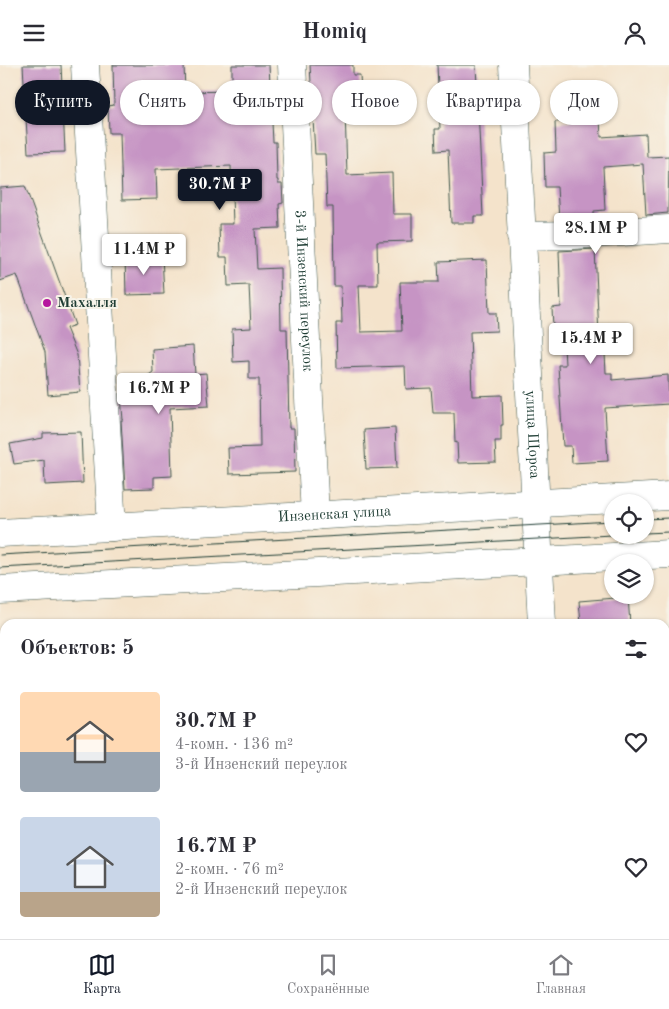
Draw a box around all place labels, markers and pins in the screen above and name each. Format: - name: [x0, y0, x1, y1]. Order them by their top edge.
- pin: 30.7M ₽: [174, 169, 266, 211]
- pin: 28.1M ₽: [550, 213, 642, 255]
- pin: 11.4M ₽: [98, 233, 190, 276]
- place label: Махалля: [57, 296, 117, 311]
- marker: Махалля: [41, 297, 53, 309]
- pin: 15.4M ₽: [545, 323, 637, 365]
- pin: 16.7M ₽: [113, 373, 205, 415]

